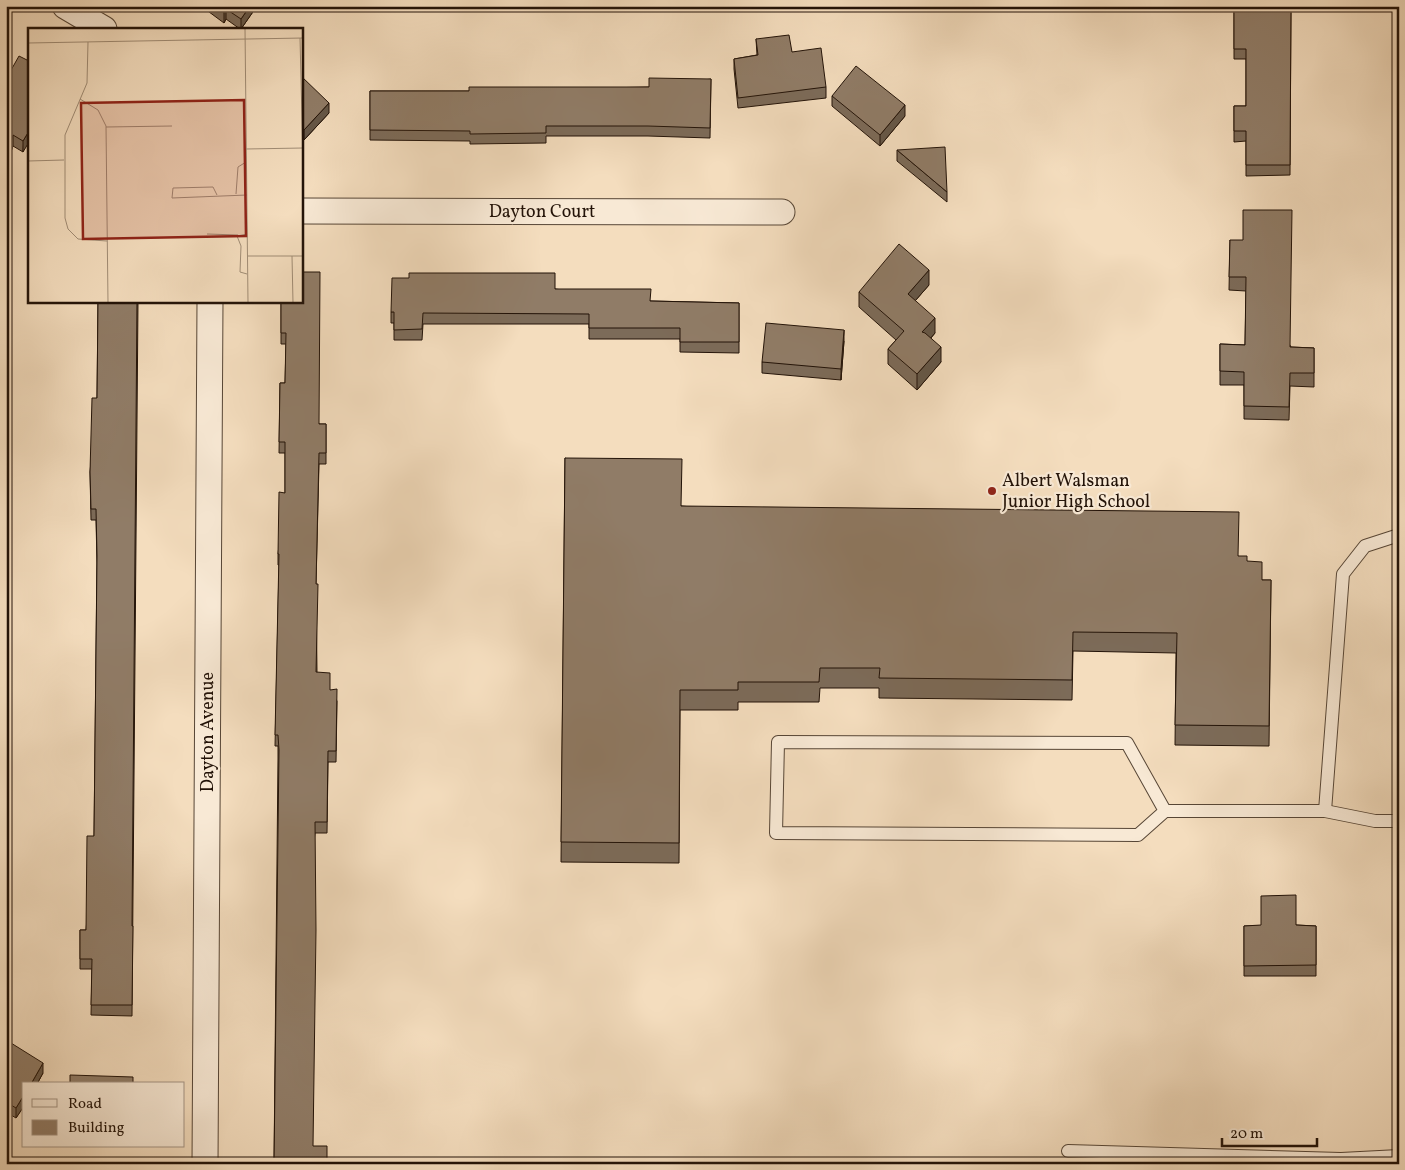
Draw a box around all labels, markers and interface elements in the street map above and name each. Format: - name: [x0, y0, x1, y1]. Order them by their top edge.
- inset map: [28, 28, 302, 302]
- street label: Dayton Court: [489, 200, 595, 225]
- place label: Albert Walsman Junior High School: [1002, 469, 1150, 515]
- marker: Albert Walsman Junior High School: [986, 485, 998, 497]
- street label: Dayton Avenue: [196, 672, 221, 792]
- legend: [22, 1082, 185, 1148]
- text: Road: [68, 1094, 102, 1115]
- scale bar: [1222, 1115, 1318, 1147]
- text: Building: [68, 1118, 125, 1139]
- text: 20 m: [1230, 1124, 1263, 1145]

